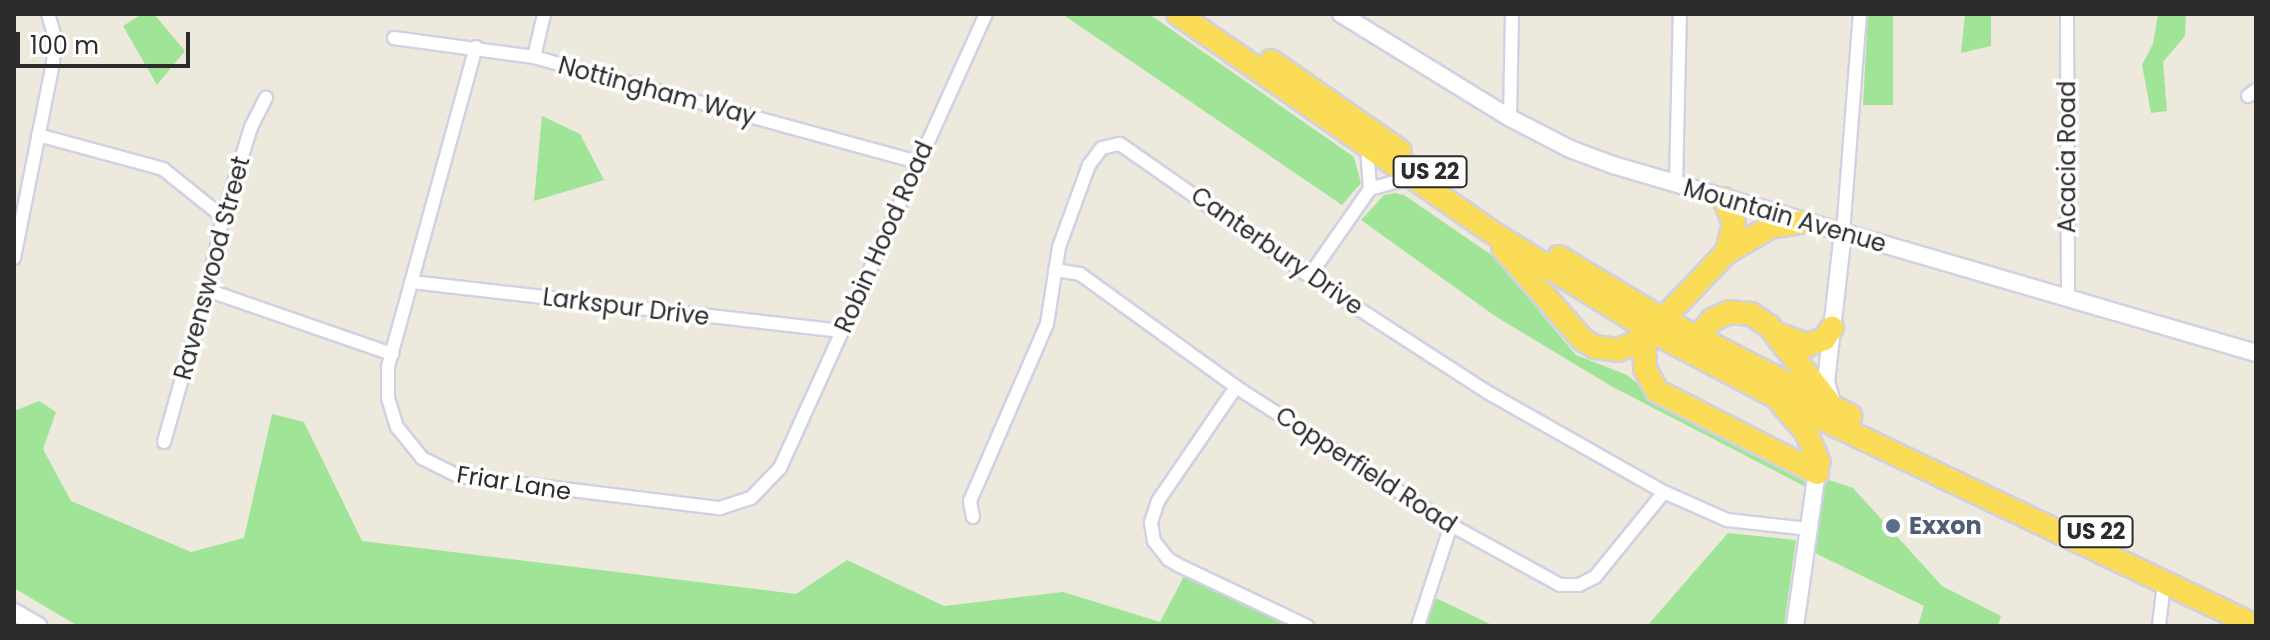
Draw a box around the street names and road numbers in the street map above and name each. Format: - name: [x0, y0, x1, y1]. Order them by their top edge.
- street label: Nottingham Way: [555, 51, 759, 131]
- street label: Acacia Road: [2053, 81, 2081, 233]
- street label: Robin Hood Road: [829, 137, 939, 337]
- street label: Ravenswood Street: [168, 153, 256, 383]
- road number: US 22: [1392, 154, 1468, 190]
- street label: Mountain Avenue: [1680, 173, 1890, 259]
- street label: Canterbury Drive: [1185, 181, 1369, 321]
- street label: Larkspur Drive: [541, 282, 711, 332]
- street label: Copperfield Road: [1270, 401, 1462, 539]
- street label: Friar Lane: [455, 460, 573, 506]
- road number: US 22: [2058, 514, 2134, 550]

